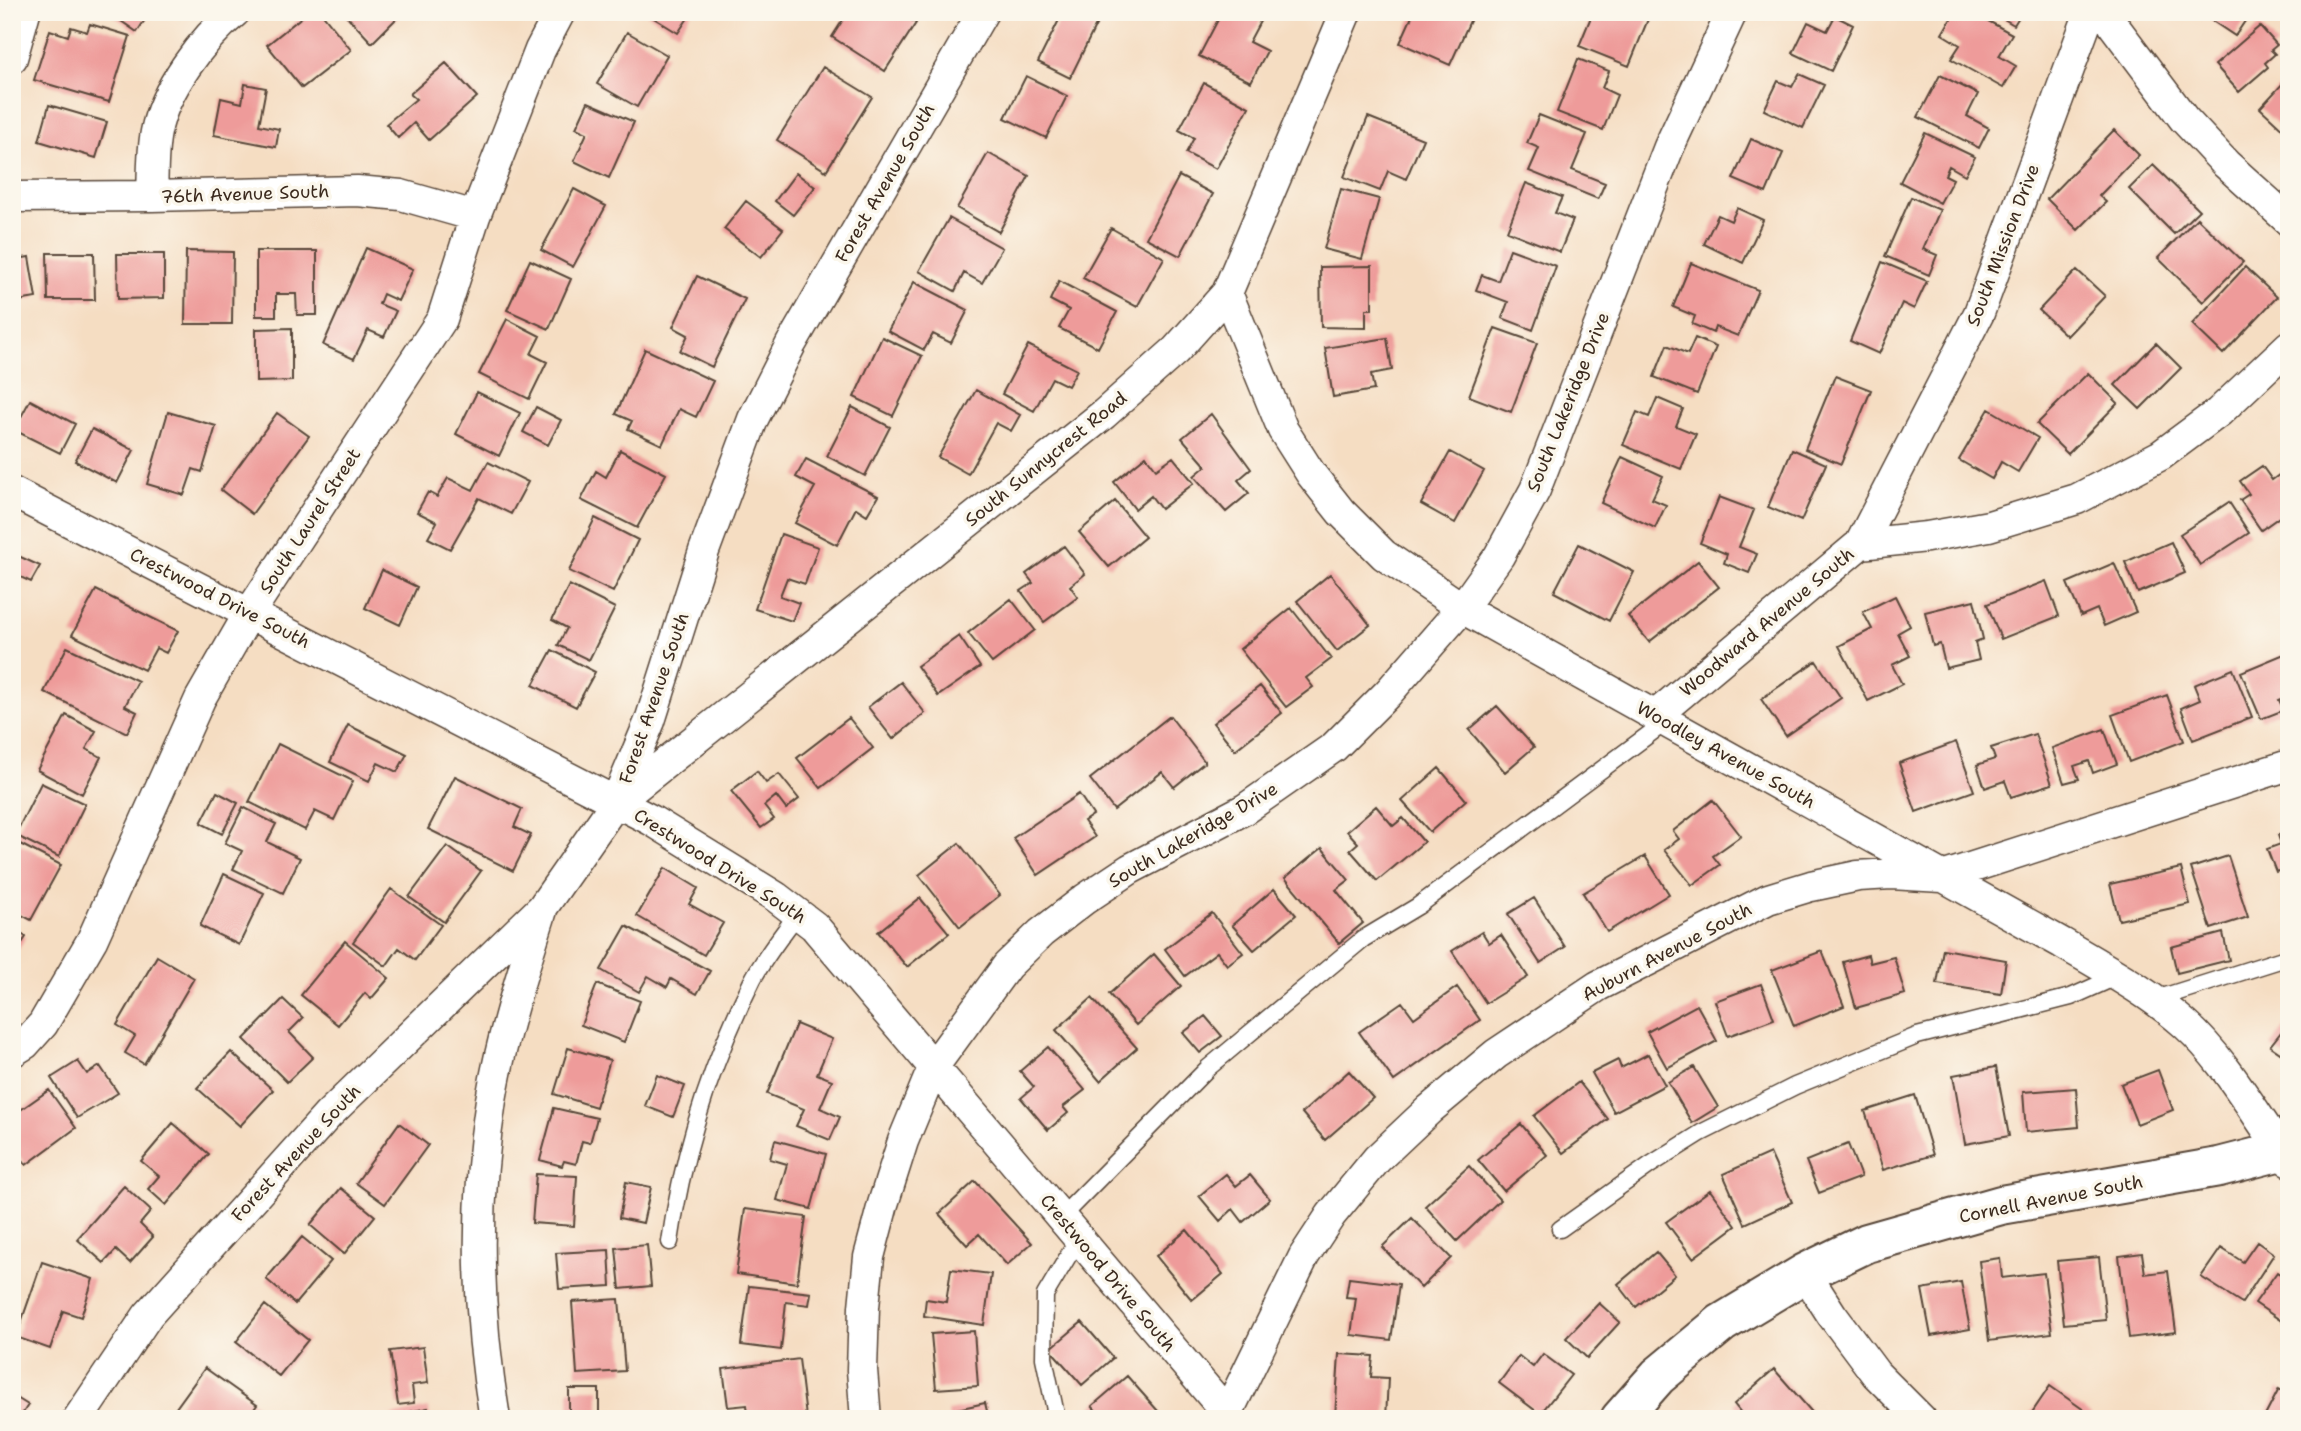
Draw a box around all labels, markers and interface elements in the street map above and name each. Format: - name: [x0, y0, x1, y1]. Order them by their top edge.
- street label: Forest Avenue South: [830, 99, 940, 267]
- street label: South Mission Drive: [1961, 160, 2045, 330]
- street label: 76th Avenue South: [160, 179, 330, 209]
- street label: South Lakeridge Drive: [1521, 309, 1615, 495]
- street label: South Sunnycrest Road: [960, 386, 1132, 532]
- street label: South Laurel Street: [254, 444, 366, 598]
- street label: Crestwood Drive South: [126, 542, 314, 654]
- street label: Woodward Avenue South: [1675, 542, 1859, 702]
- street label: Forest Avenue South: [613, 609, 695, 787]
- street label: Woodley Avenue South: [1632, 696, 1820, 814]
- street label: South Lakeridge Drive: [1104, 777, 1282, 893]
- street label: Crestwood Drive South: [629, 803, 811, 929]
- street label: Auburn Avenue South: [1578, 897, 1756, 1007]
- street label: Forest Avenue South: [226, 1079, 366, 1227]
- street label: Cornell Avenue South: [1957, 1169, 2145, 1229]
- street label: Crestwood Drive South: [1035, 1189, 1181, 1357]

